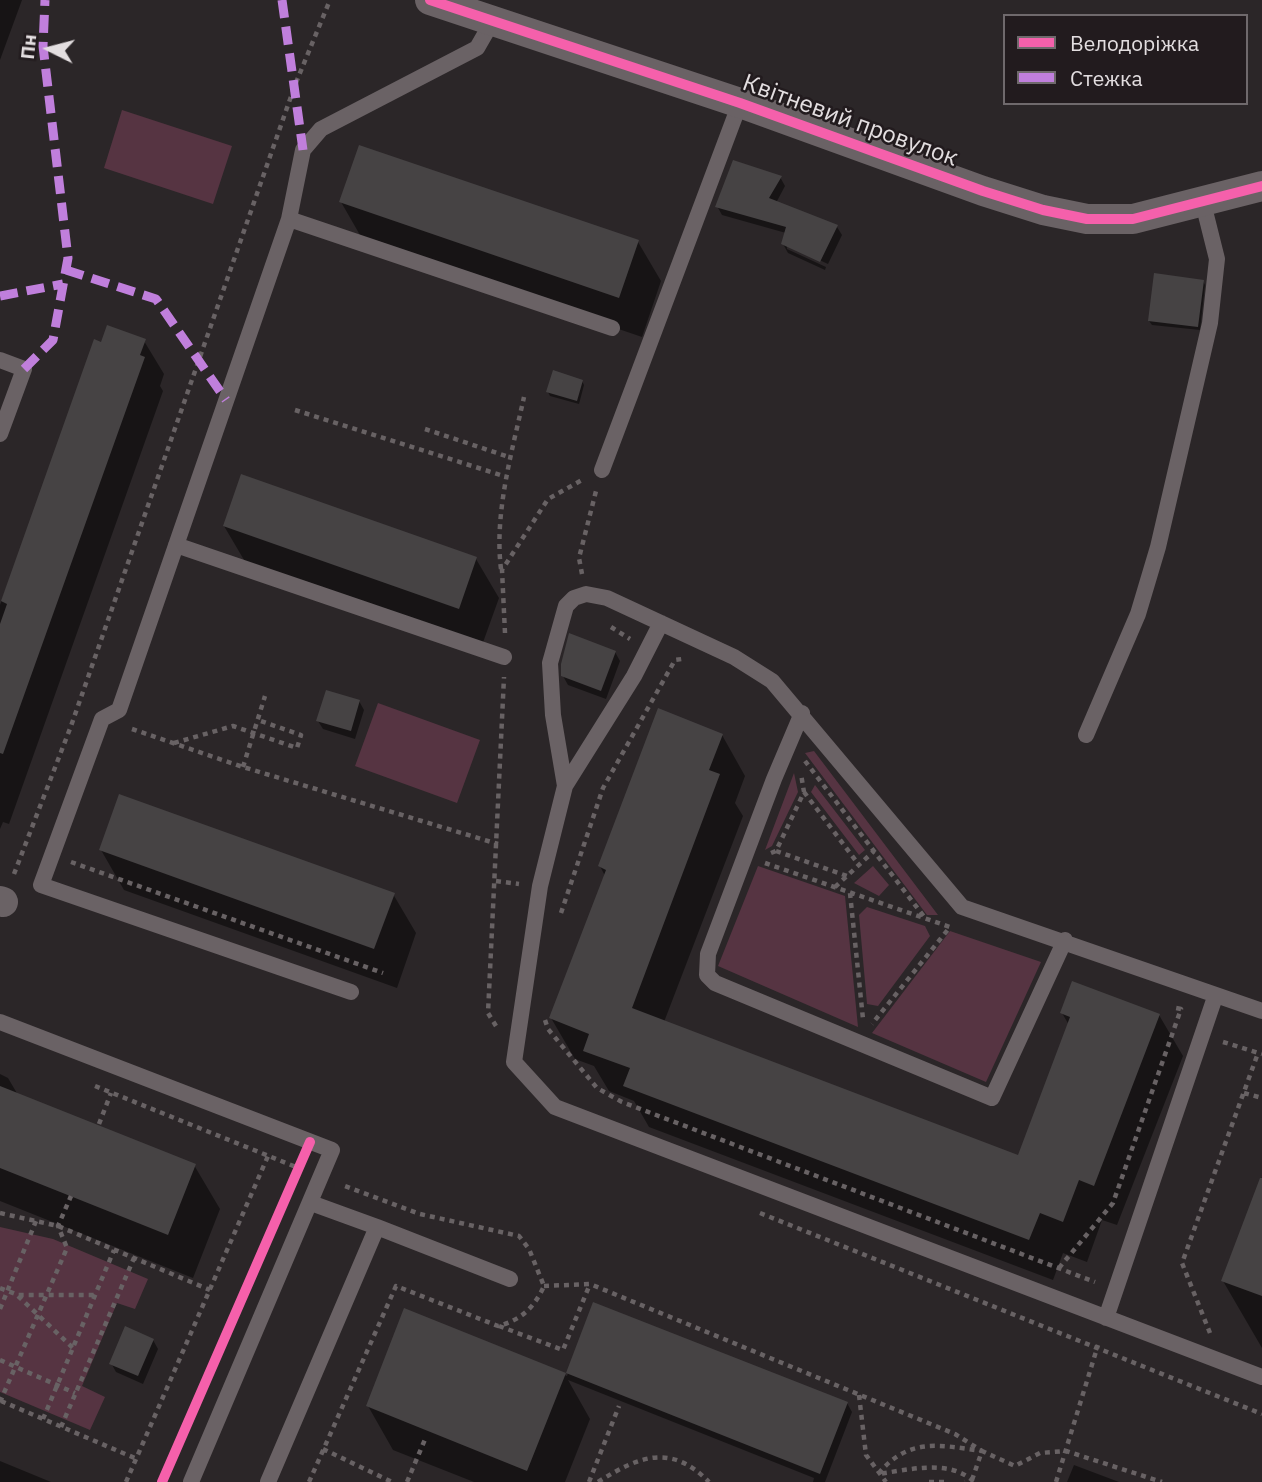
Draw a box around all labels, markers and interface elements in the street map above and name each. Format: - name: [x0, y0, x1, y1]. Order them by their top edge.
- north arrow: [14, 14, 84, 84]
- legend: [1003, 14, 1248, 105]
- text: Велодоріжка: [1070, 29, 1199, 57]
- text: Пн: [15, 33, 41, 61]
- text: Стежка: [1070, 64, 1143, 92]
- street label: Квітневий провулок: [738, 69, 962, 173]

